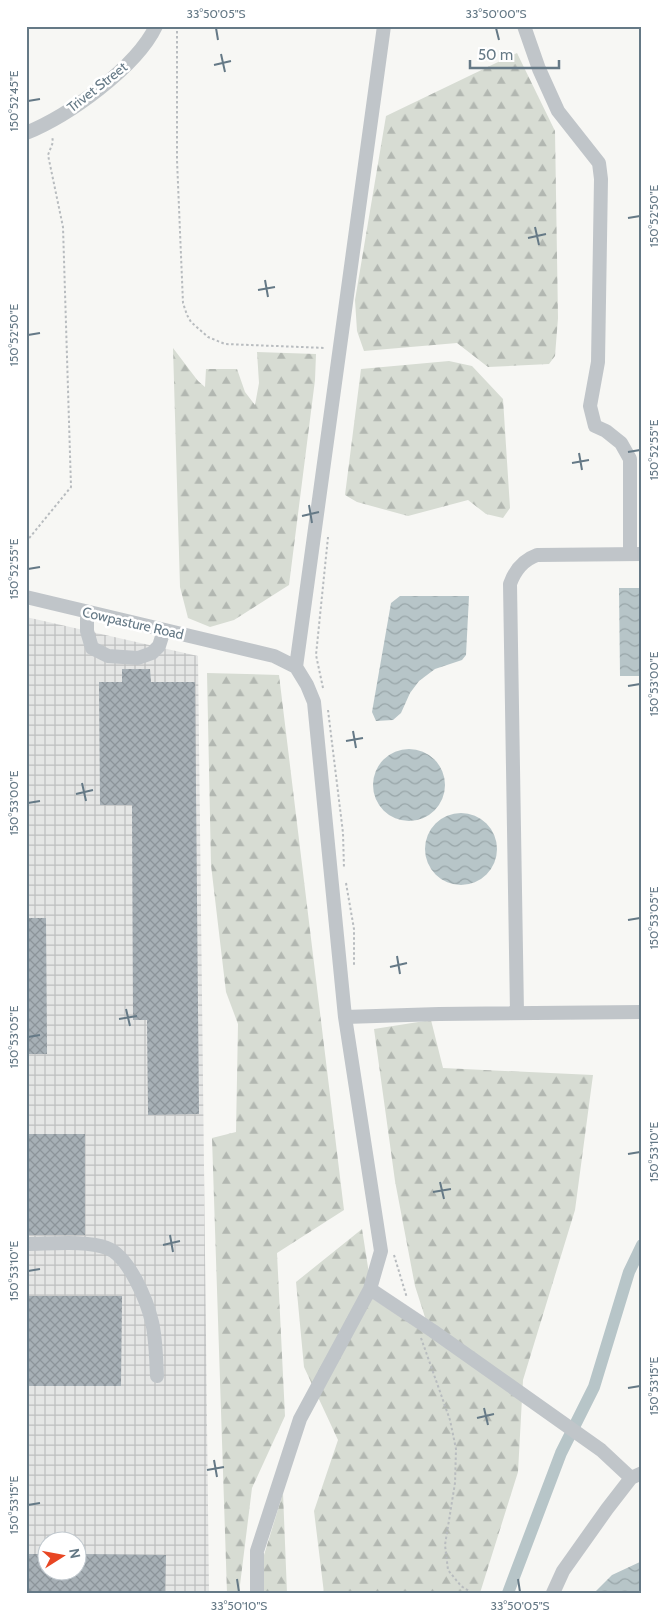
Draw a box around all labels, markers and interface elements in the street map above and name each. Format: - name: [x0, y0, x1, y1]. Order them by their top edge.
- text: 33°50'05"S: [186, 6, 246, 21]
- text: 33°50'00"S: [465, 6, 527, 21]
- scale bar: [470, 38, 559, 70]
- text: 50 m: [478, 46, 513, 64]
- street label: Trivet Street: [63, 58, 131, 116]
- text: 150°52'45"E: [6, 70, 21, 131]
- text: 150°52'50"E: [646, 184, 661, 247]
- text: 150°52'50"E: [6, 303, 21, 366]
- text: 150°52'55"E: [646, 419, 661, 480]
- text: 150°52'55"E: [6, 538, 21, 599]
- street label: Cowpasture Road: [81, 603, 185, 643]
- text: 150°53'00"E: [646, 651, 661, 716]
- text: 150°53'00"E: [6, 770, 21, 835]
- text: 150°53'05"E: [646, 886, 661, 949]
- text: 150°53'05"E: [6, 1005, 21, 1068]
- text: 150°53'10"E: [646, 1122, 661, 1182]
- text: 150°53'10"E: [6, 1241, 21, 1301]
- text: 150°53'15"E: [646, 1357, 661, 1415]
- text: 150°53'15"E: [6, 1476, 21, 1534]
- north arrow: [38, 1532, 88, 1582]
- text: N: [65, 1547, 85, 1560]
- text: 33°50'10"S: [211, 1598, 267, 1613]
- text: 33°50'05"S: [490, 1598, 550, 1613]

